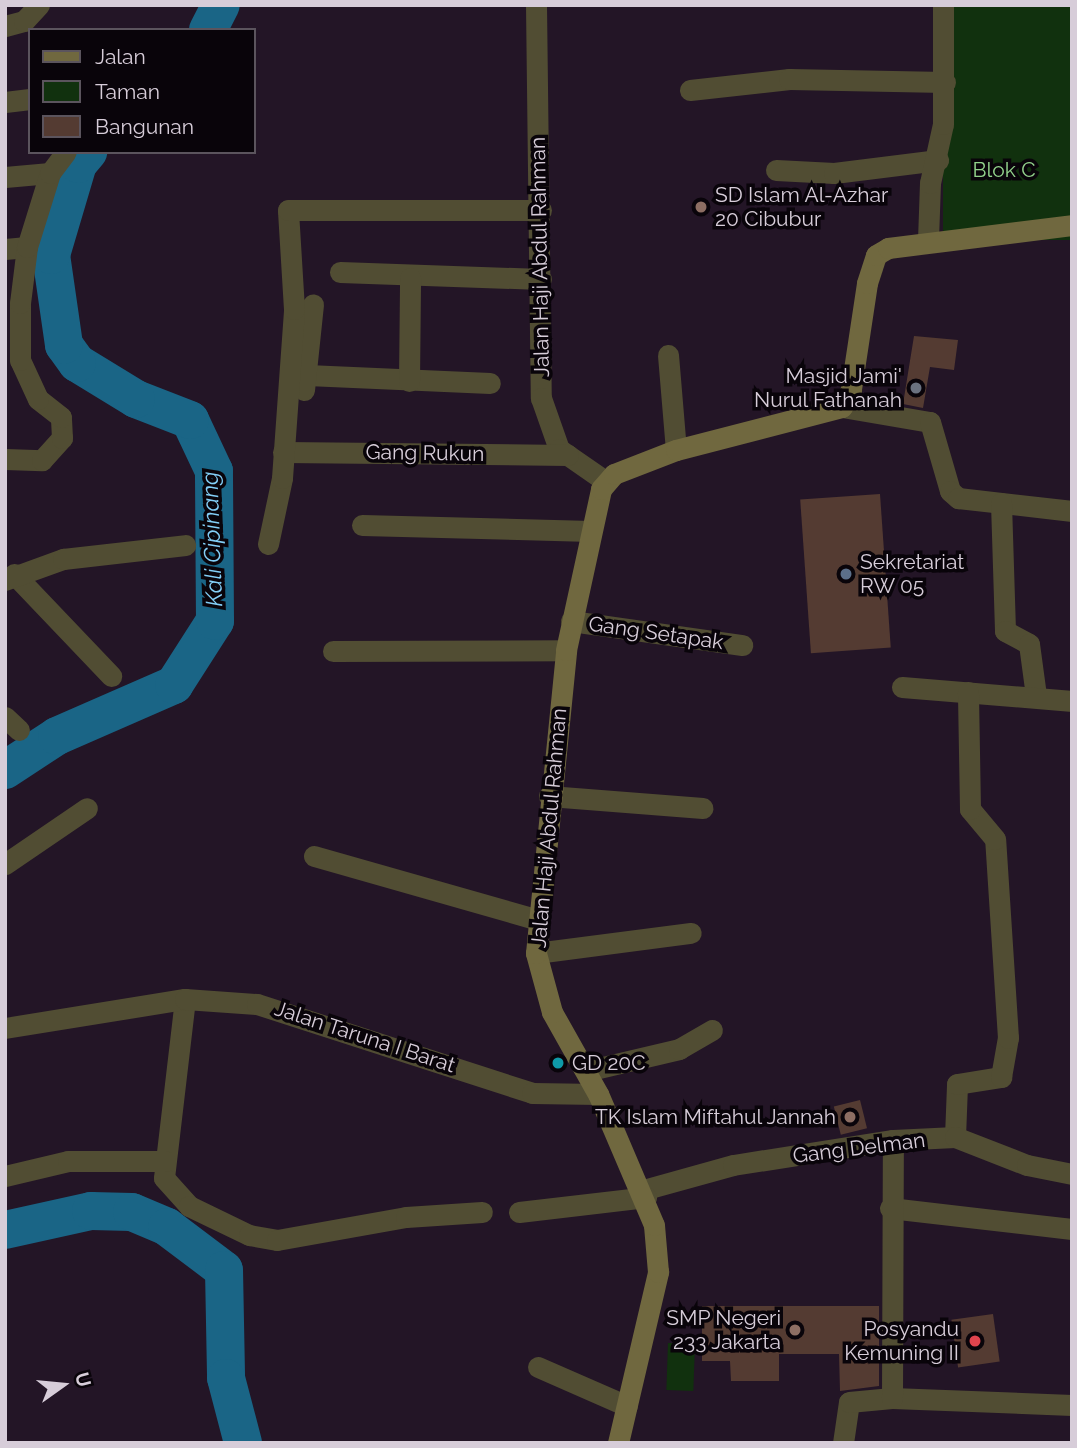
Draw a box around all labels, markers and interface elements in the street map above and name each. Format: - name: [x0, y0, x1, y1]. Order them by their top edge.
- legend: [28, 28, 256, 154]
- text: Jalan: [95, 44, 146, 69]
- text: Taman: [95, 79, 160, 104]
- text: Bangunan: [95, 114, 194, 139]
- street label: Jalan Haji Abdul Rahman: [525, 136, 555, 378]
- park label: Blok C: [972, 157, 1036, 183]
- place label: SD Islam Al-Azhar 20 Cibubur: [715, 182, 889, 232]
- marker: SD Islam Al-Azhar 20 Cibubur: [693, 199, 709, 215]
- place label: Masjid Jami' Nurul Fathanah: [753, 363, 902, 413]
- marker: Masjid Jami' Nurul Fathanah: [908, 380, 924, 396]
- street label: Gang Rukun: [365, 439, 485, 467]
- water label: Kali Cipinang: [196, 471, 228, 607]
- place label: Sekretariat RW 05: [860, 549, 964, 599]
- marker: Sekretariat RW 05: [838, 566, 854, 582]
- street label: Gang Setapak: [587, 611, 725, 655]
- street label: Jalan Haji Abdul Rahman: [526, 707, 572, 949]
- street label: Jalan Taruna I Barat: [271, 996, 459, 1078]
- place label: GD 20C: [572, 1050, 646, 1076]
- marker: GD 20C: [550, 1055, 566, 1071]
- place label: TK Islam Miftahul Jannah: [594, 1104, 836, 1130]
- marker: TK Islam Miftahul Jannah: [842, 1109, 858, 1125]
- street label: Gang Delman: [791, 1127, 927, 1169]
- place label: SMP Negeri 233 Jakarta: [666, 1305, 781, 1355]
- place label: Posyandu Kemuning II: [844, 1316, 959, 1366]
- marker: SMP Negeri 233 Jakarta: [787, 1322, 803, 1338]
- marker: Posyandu Kemuning II: [965, 1331, 985, 1351]
- north arrow: [28, 1350, 98, 1420]
- text: U: [71, 1370, 96, 1389]

